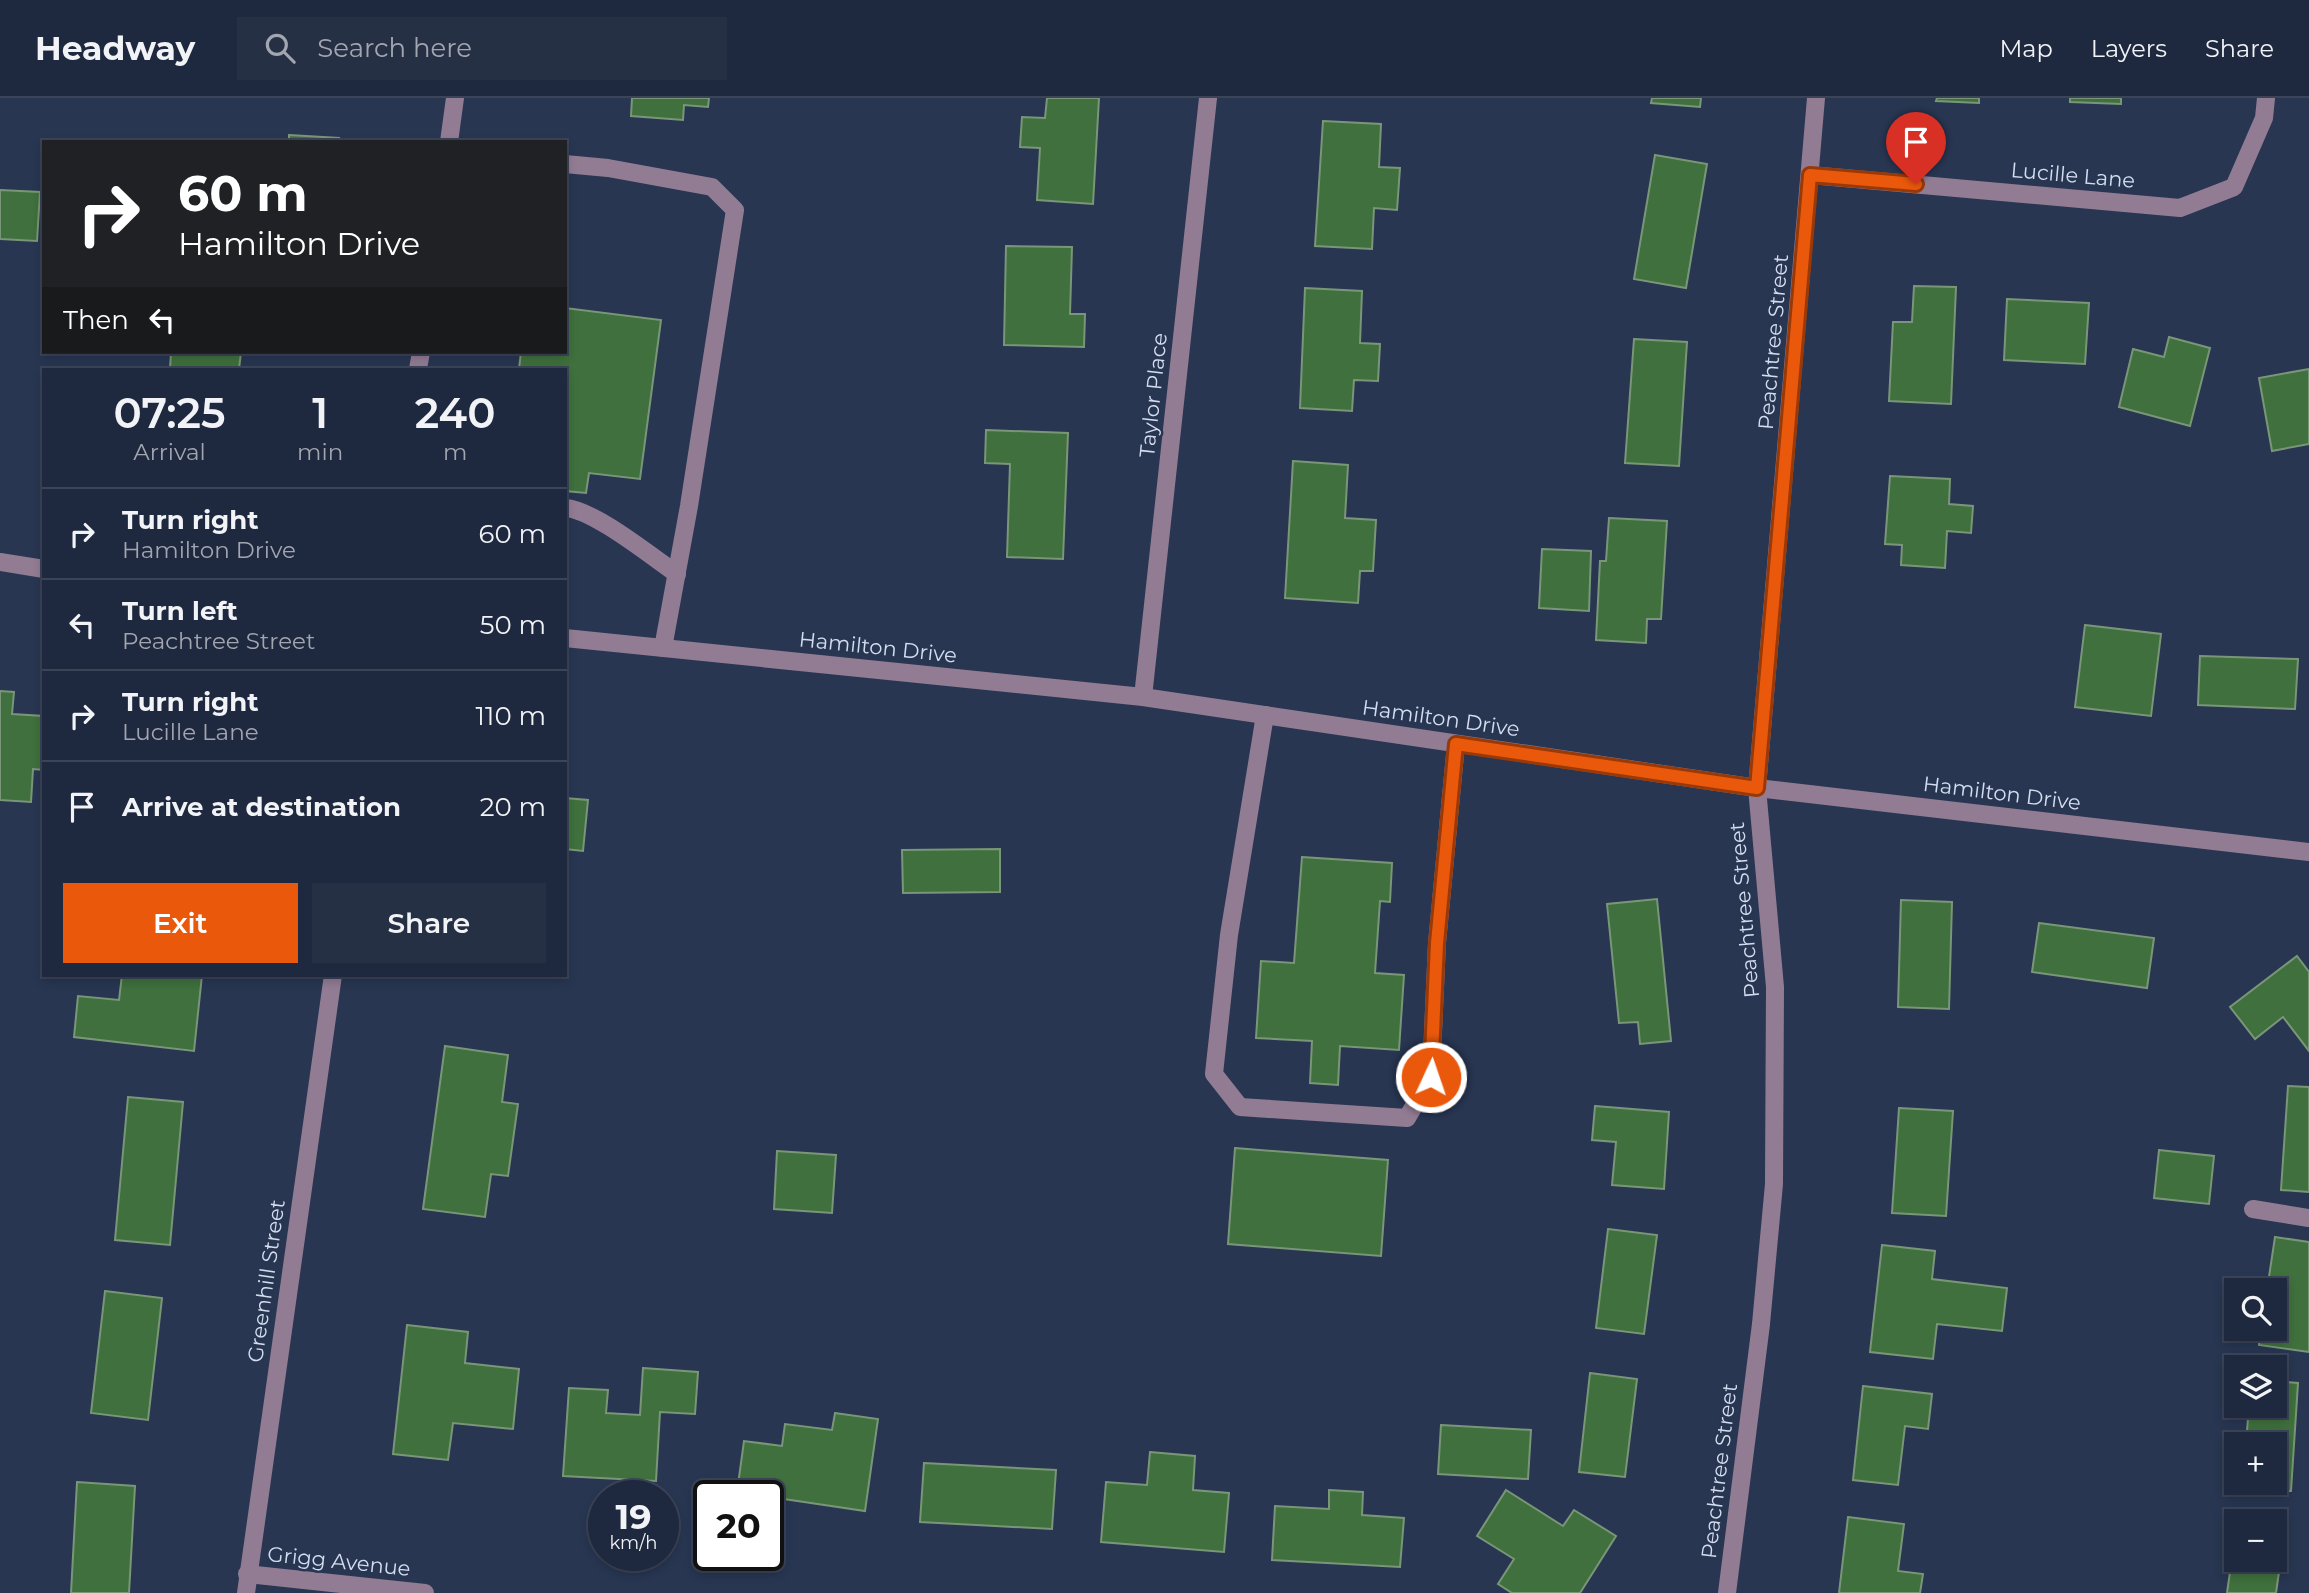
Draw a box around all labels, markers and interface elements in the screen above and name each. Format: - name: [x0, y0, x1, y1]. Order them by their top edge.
- search box: [237, 17, 727, 80]
- text: Headway: [35, 28, 195, 68]
- icon: search: [261, 29, 299, 67]
- text: Search here: [317, 32, 472, 64]
- text: Map: [1999, 34, 2053, 63]
- text: Layers: [2091, 34, 2167, 63]
- text: Share: [2205, 34, 2274, 63]
- pin: [1886, 112, 1946, 184]
- icon: arrive: [1897, 123, 1935, 161]
- street label: Lucille Lane: [2010, 157, 2136, 193]
- text: 60 m: [178, 164, 308, 223]
- icon: right: [63, 168, 154, 259]
- text: Hamilton Drive: [178, 224, 420, 263]
- street label: Peachtree Street: [1753, 253, 1793, 431]
- icon: left: [143, 301, 181, 339]
- text: Then: [63, 304, 129, 336]
- street label: Taylor Place: [1134, 332, 1172, 458]
- text: 07:25: [114, 387, 226, 439]
- text: 1: [312, 387, 328, 439]
- text: 240: [415, 387, 495, 439]
- text: Arrival: [133, 438, 206, 466]
- text: min: [297, 438, 343, 466]
- text: m: [443, 438, 467, 466]
- text: Turn right: [122, 504, 258, 536]
- icon: right: [63, 515, 101, 553]
- text: 60 m: [479, 518, 546, 550]
- text: Hamilton Drive: [122, 536, 296, 564]
- text: Turn left: [122, 595, 238, 627]
- icon: left: [63, 606, 101, 644]
- text: 50 m: [480, 609, 546, 641]
- street label: Hamilton Drive: [798, 626, 958, 668]
- text: Peachtree Street: [122, 627, 315, 655]
- text: Turn right: [122, 686, 258, 718]
- street label: Hamilton Drive: [1361, 695, 1521, 741]
- icon: right: [63, 697, 101, 735]
- text: 110 m: [476, 700, 546, 732]
- text: Lucille Lane: [122, 718, 259, 746]
- street label: Hamilton Drive: [1922, 771, 2082, 815]
- icon: arrive: [63, 788, 101, 826]
- text: Arrive at destination: [122, 791, 401, 823]
- text: 20 m: [480, 791, 546, 823]
- street label: Peachtree Street: [1724, 821, 1764, 999]
- button: Exit: [63, 883, 298, 963]
- button: Share: [312, 883, 546, 963]
- position arrow: [1394, 1040, 1468, 1114]
- street label: Greenhill Street: [242, 1198, 290, 1364]
- map controls: [2224, 1278, 2287, 1572]
- button: search: [2224, 1278, 2287, 1341]
- button: layers: [2224, 1355, 2287, 1418]
- street label: Peachtree Street: [1696, 1382, 1742, 1560]
- button: +: [2224, 1432, 2287, 1495]
- speed limit sign: 20: [693, 1480, 784, 1571]
- text: 19: [615, 1495, 652, 1538]
- button: −: [2224, 1509, 2287, 1572]
- text: km/h: [609, 1532, 658, 1554]
- street label: Grigg Avenue: [266, 1541, 412, 1581]

